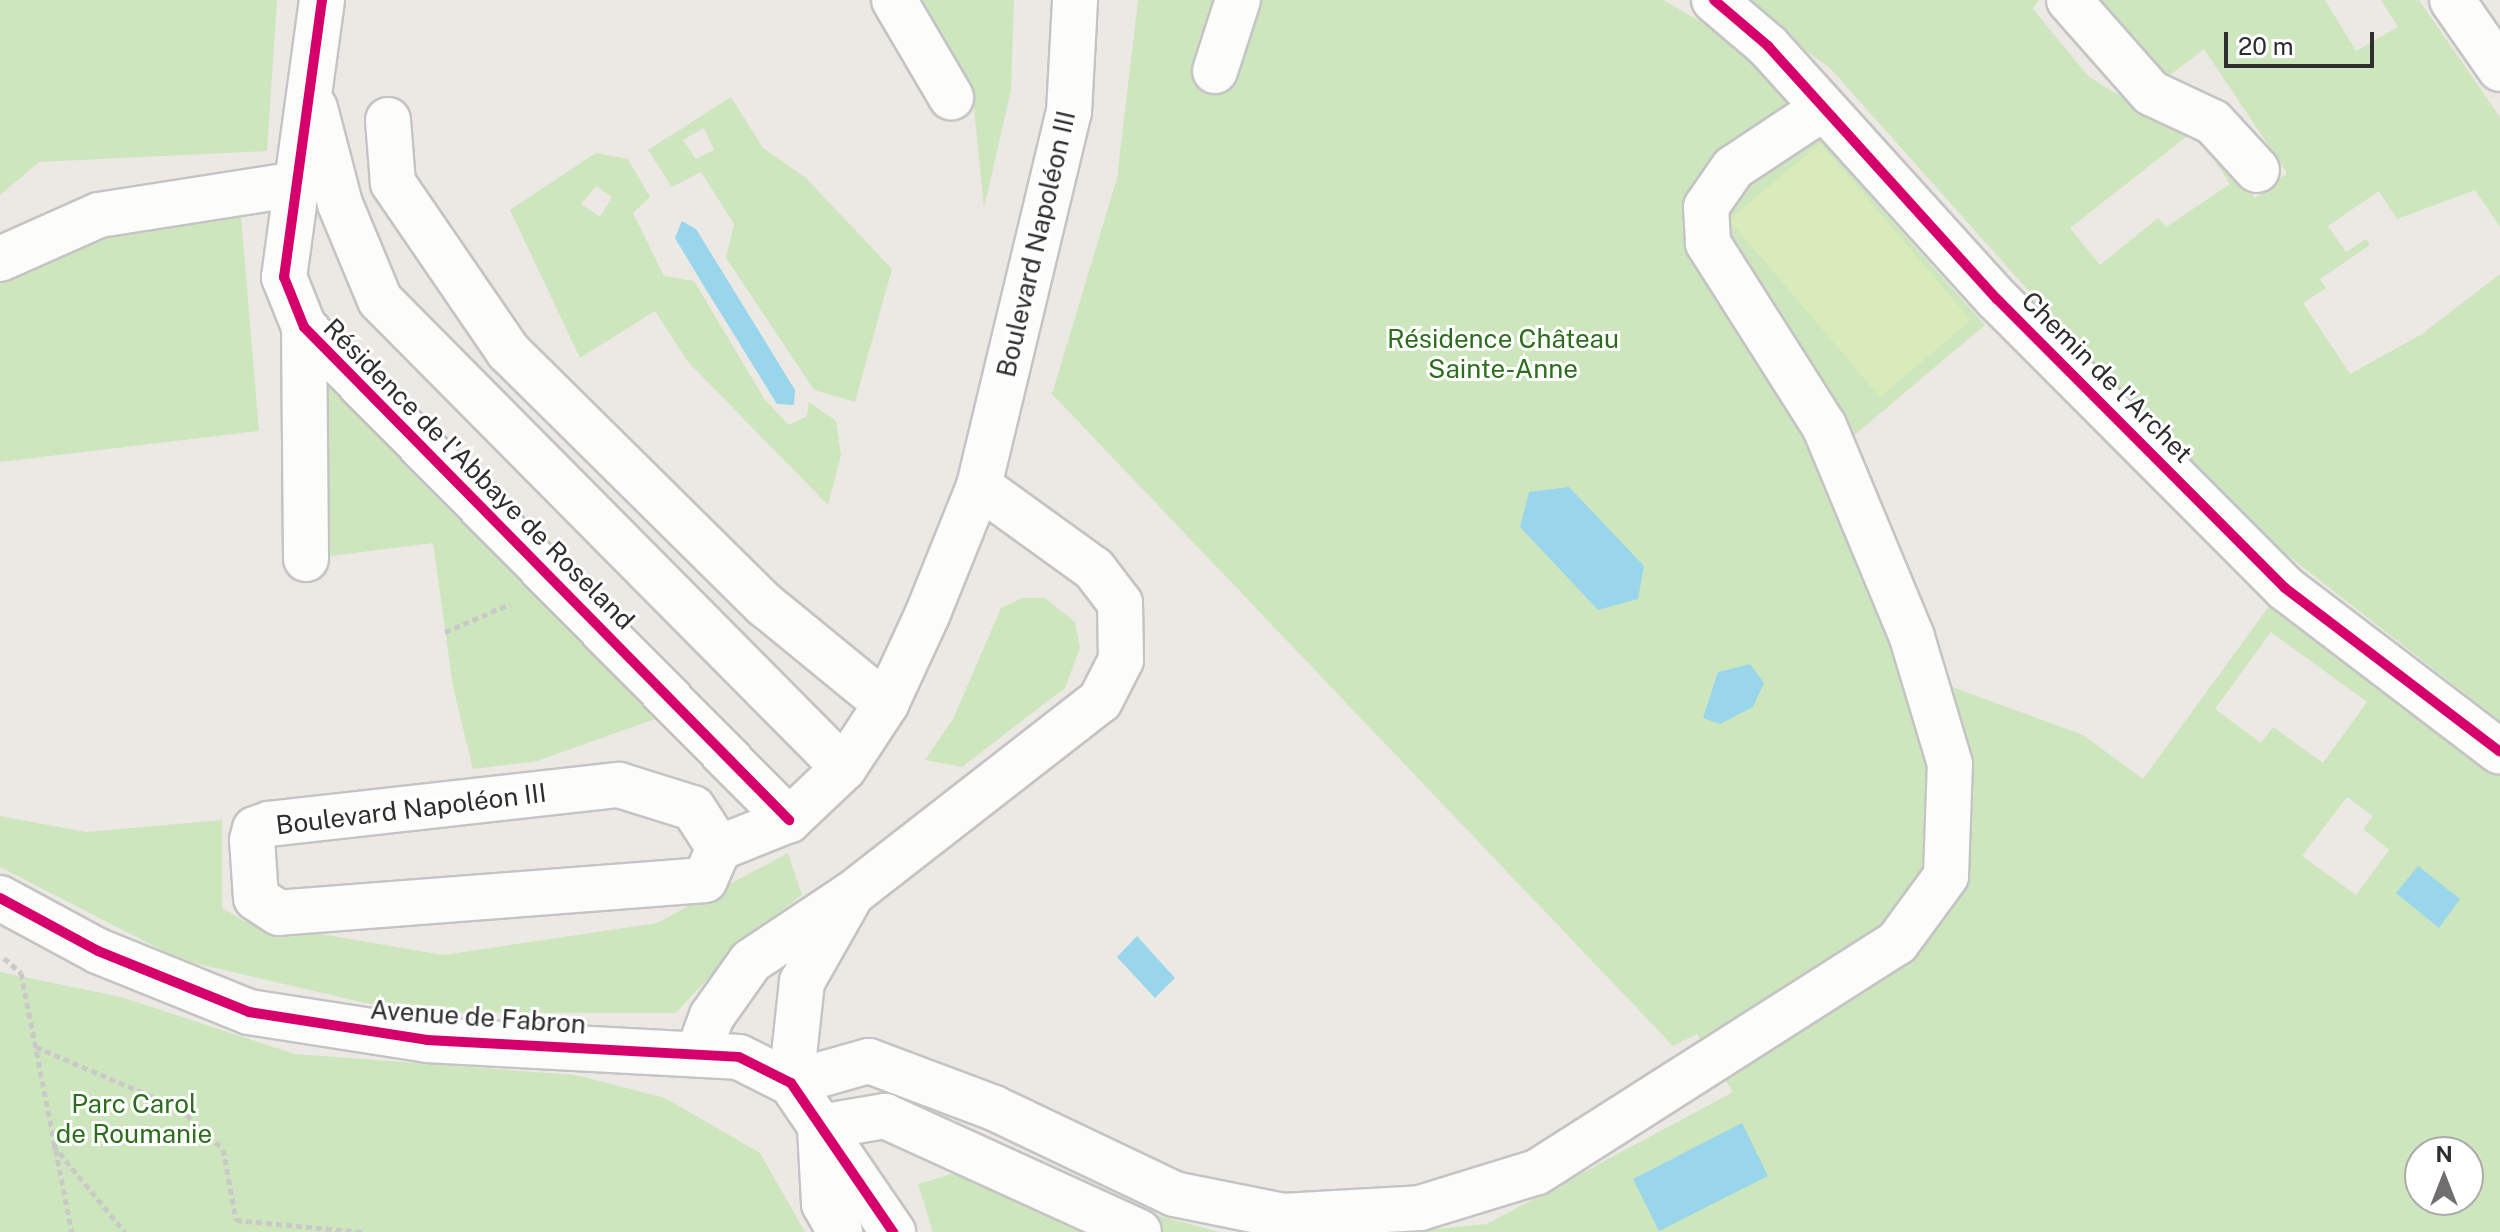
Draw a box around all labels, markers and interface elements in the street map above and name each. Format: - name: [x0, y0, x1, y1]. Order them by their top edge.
- scale bar: [2228, 16, 2378, 66]
- text: 20 m: [2238, 32, 2294, 60]
- street label: Boulevard Napoléon III: [990, 108, 1082, 380]
- street label: Chemin de l'Archet: [2015, 285, 2199, 469]
- street label: Résidence de l'Abbaye de Roseland: [317, 312, 641, 636]
- park label: Résidence Château Sainte-Anne: [1387, 323, 1619, 384]
- street label: Boulevard Napoléon III: [274, 777, 548, 841]
- street label: Avenue de Fabron: [369, 994, 587, 1040]
- park label: Parc Carol de Roumanie: [56, 1088, 212, 1150]
- north arrow: [2404, 1136, 2484, 1216]
- text: N: [2435, 1141, 2453, 1167]

